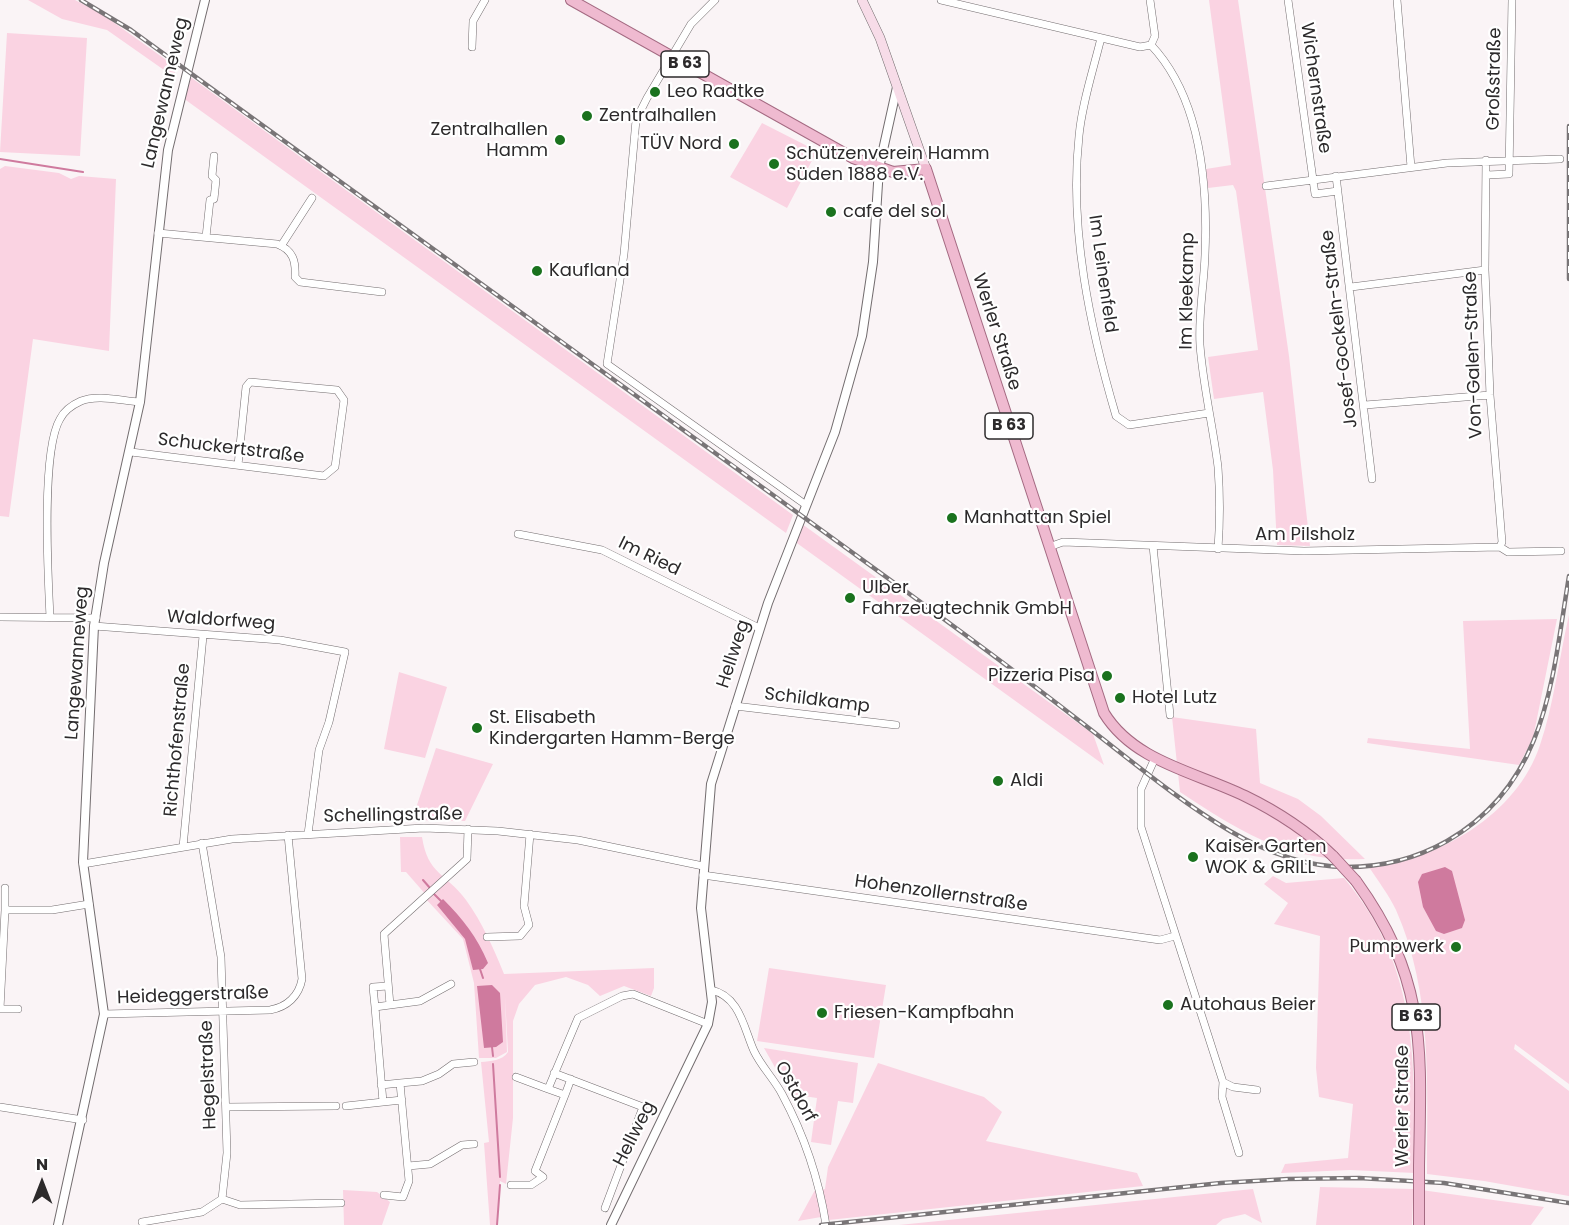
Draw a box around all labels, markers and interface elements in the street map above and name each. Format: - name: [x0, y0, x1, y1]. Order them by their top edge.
- street label: Langewanneweg: [138, 16, 194, 170]
- street label: Wichernstraße: [1295, 21, 1335, 155]
- street label: Großstraße: [1483, 27, 1507, 131]
- road number: B 63: [661, 51, 709, 77]
- place label: Leo Radtke: [667, 81, 765, 103]
- marker: Leo Radtke: [648, 85, 662, 99]
- place label: Zentralhallen: [599, 105, 717, 127]
- marker: Zentralhallen: [580, 109, 594, 123]
- place label: Zentralhallen Hamm: [430, 119, 548, 162]
- marker: Zentralhallen Hamm: [553, 133, 567, 147]
- place label: TÜV Nord: [640, 133, 722, 155]
- marker: TÜV Nord: [727, 137, 741, 151]
- place label: Schützenverein Hamm Süden 1888 e.V.: [786, 143, 990, 186]
- marker: Schützenverein Hamm Süden 1888 e.V.: [767, 157, 781, 171]
- place label: cafe del sol: [843, 201, 946, 223]
- marker: cafe del sol: [824, 205, 838, 219]
- street label: Im Leinenfeld: [1083, 214, 1121, 334]
- street label: Josef-Gockeln-Straße: [1317, 229, 1363, 429]
- street label: Im Kleekamp: [1176, 232, 1200, 350]
- place label: Kaufland: [549, 260, 630, 282]
- marker: Kaufland: [530, 264, 544, 278]
- street label: Werler Straße: [967, 271, 1025, 393]
- street label: Von-Galen-Straße: [1460, 271, 1488, 439]
- road number: B 63: [985, 413, 1033, 439]
- street label: Schuckertstraße: [157, 429, 305, 469]
- place label: Manhattan Spiel: [964, 507, 1111, 529]
- marker: Manhattan Spiel: [945, 511, 959, 525]
- street label: Am Pilsholz: [1255, 524, 1355, 546]
- street label: Im Ried: [614, 533, 684, 581]
- place label: Ulber Fahrzeugtechnik GmbH: [862, 577, 1072, 620]
- street label: Langewanneweg: [62, 585, 94, 741]
- marker: Ulber Fahrzeugtechnik GmbH: [843, 591, 857, 605]
- street label: Waldorfweg: [166, 606, 276, 636]
- street label: Hellweg: [713, 617, 755, 691]
- street label: Richthofenstraße: [161, 662, 195, 818]
- place label: Pizzeria Pisa: [988, 665, 1095, 687]
- marker: Pizzeria Pisa: [1100, 669, 1114, 683]
- street label: Schildkamp: [763, 684, 871, 718]
- place label: Hotel Lutz: [1132, 687, 1217, 709]
- marker: Hotel Lutz: [1113, 691, 1127, 705]
- place label: St. Elisabeth Kindergarten Hamm-Berge: [489, 707, 735, 750]
- marker: St. Elisabeth Kindergarten Hamm-Berge: [470, 721, 484, 735]
- place label: Aldi: [1010, 770, 1043, 792]
- marker: Aldi: [991, 774, 1005, 788]
- street label: Schellingstraße: [323, 804, 463, 828]
- place label: Kaiser Garten WOK & GRILL: [1205, 836, 1327, 878]
- marker: Kaiser Garten WOK & GRILL: [1186, 850, 1200, 864]
- street label: Hohenzollernstraße: [853, 871, 1029, 917]
- place label: Pumpwerk: [1349, 936, 1444, 958]
- marker: Pumpwerk: [1449, 940, 1463, 954]
- street label: Heideggerstraße: [117, 983, 269, 1009]
- place label: Autohaus Beier: [1180, 994, 1316, 1016]
- marker: Autohaus Beier: [1161, 998, 1175, 1012]
- place label: Friesen-Kampfbahn: [834, 1002, 1014, 1024]
- road number: B 63: [1392, 1004, 1440, 1030]
- marker: Friesen-Kampfbahn: [815, 1006, 829, 1020]
- street label: Hegelstraße: [196, 1020, 222, 1130]
- street label: Werler Straße: [1392, 1045, 1414, 1167]
- street label: Ostdorf: [769, 1058, 821, 1126]
- street label: Hellweg: [609, 1098, 661, 1170]
- north arrow: [12, 1153, 72, 1213]
- text: N: [36, 1153, 48, 1176]

